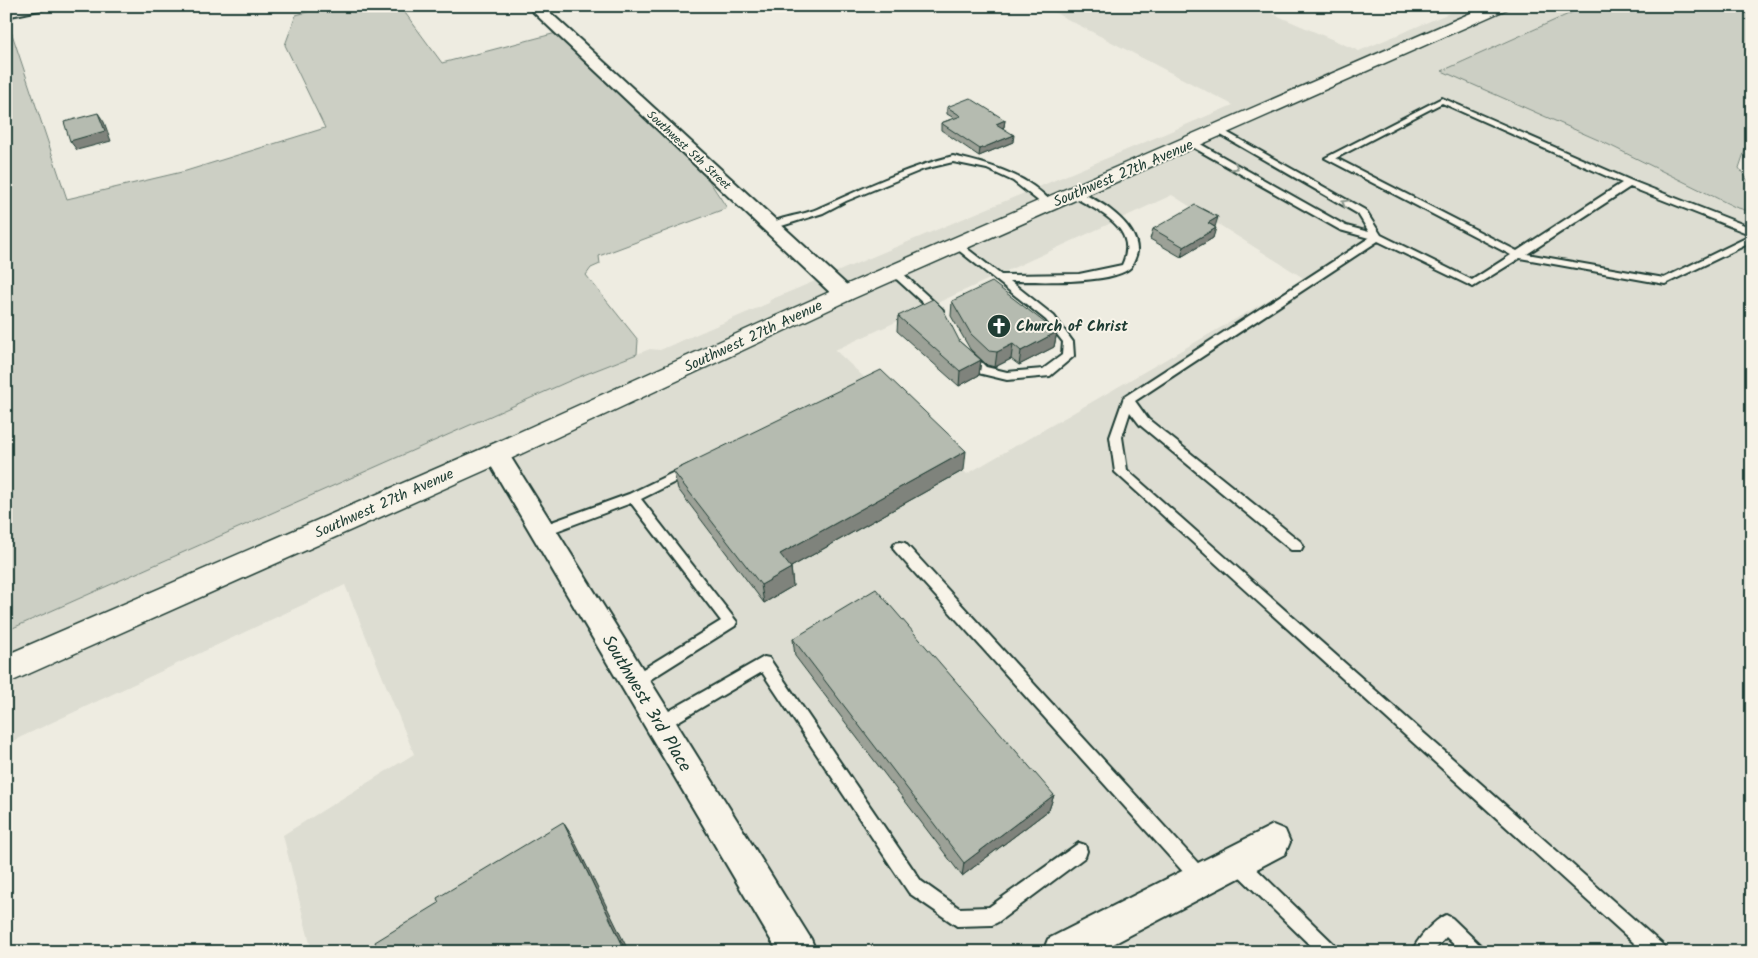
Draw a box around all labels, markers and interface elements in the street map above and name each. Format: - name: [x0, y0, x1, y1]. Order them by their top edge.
- street label: Southwest 5th Street: [642, 106, 735, 195]
- street label: Southwest 27th Avenue: [1049, 133, 1198, 214]
- one-way arrow: [1229, 160, 1238, 170]
- one-way arrow: [1341, 199, 1350, 209]
- street label: Southwest 27th Avenue: [680, 294, 827, 380]
- church icon: Church of Christ: [986, 313, 1012, 339]
- place label: Church of Christ: [1016, 315, 1128, 339]
- street label: Southwest 27th Avenue: [311, 462, 458, 545]
- street label: Southwest 3rd Place: [593, 629, 698, 778]

